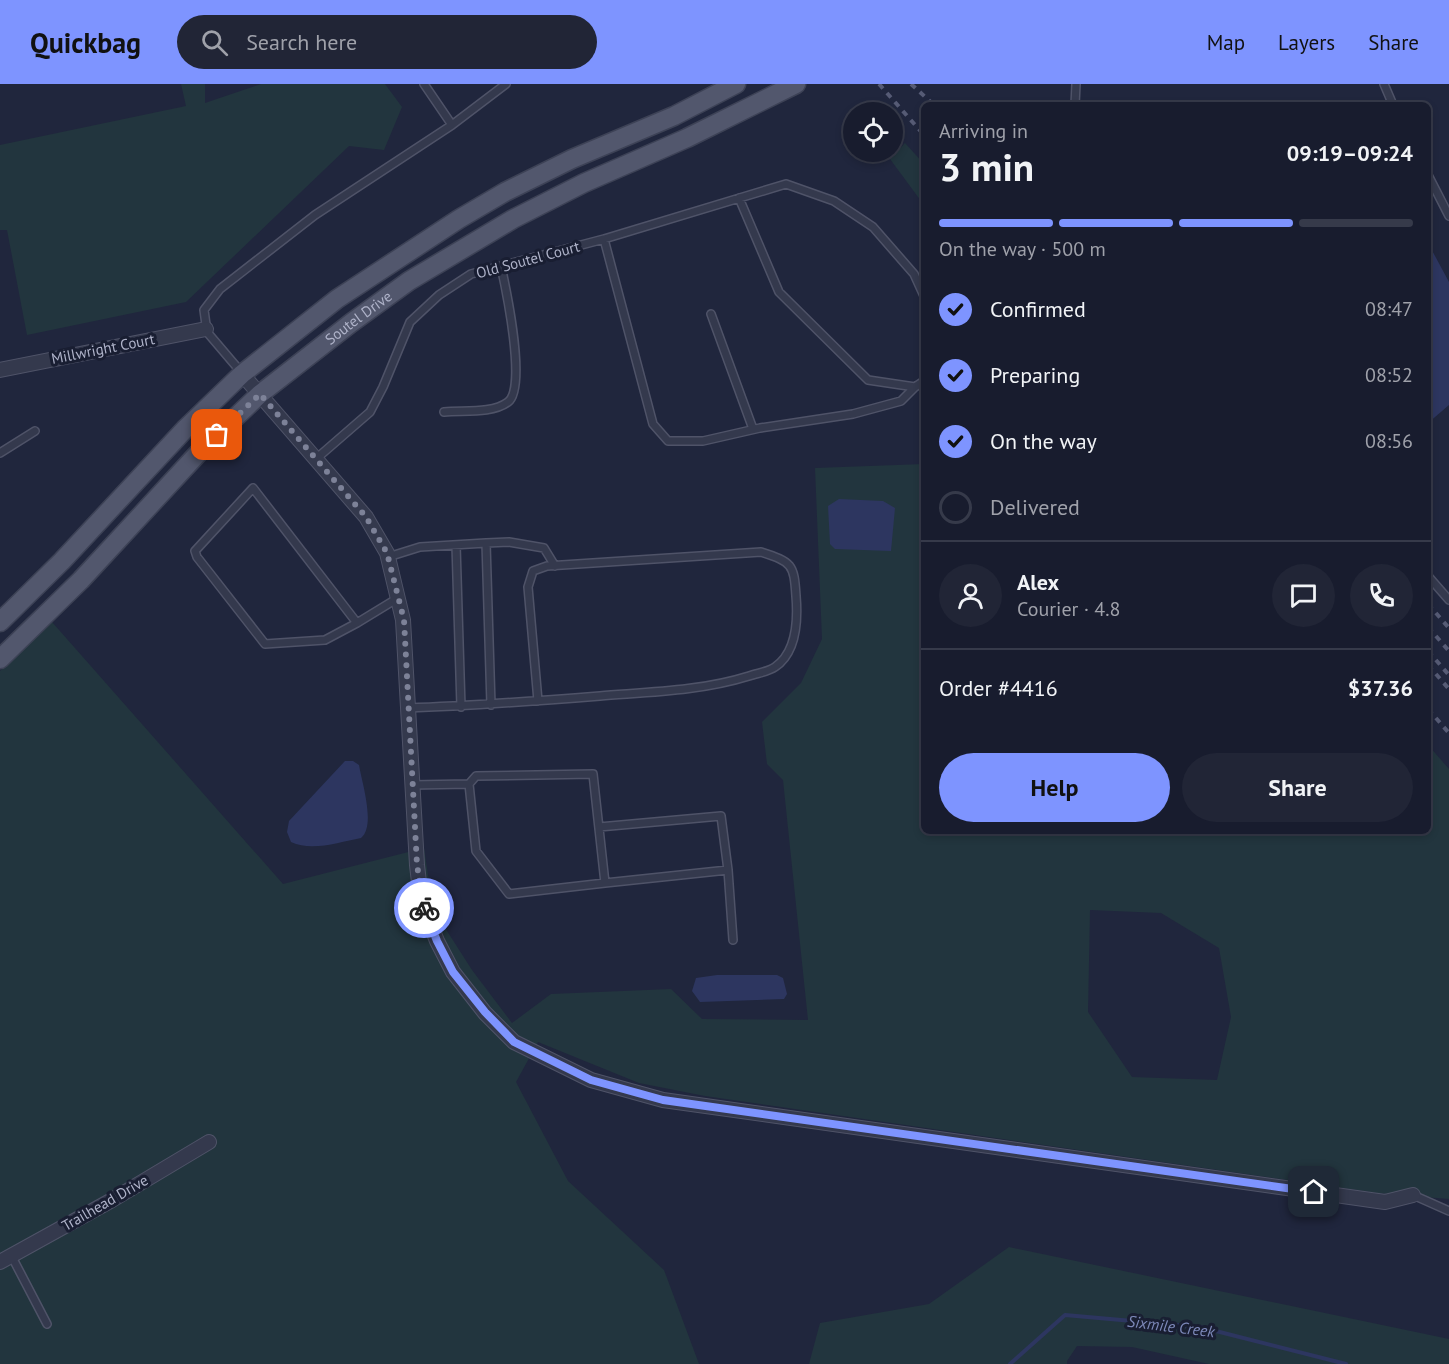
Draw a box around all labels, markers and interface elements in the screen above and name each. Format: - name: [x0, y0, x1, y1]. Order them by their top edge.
- search box: [177, 15, 597, 69]
- text: Quickbag: [30, 24, 141, 61]
- icon: search: [198, 26, 231, 59]
- text: Search here: [246, 28, 357, 56]
- text: Map: [1207, 29, 1245, 56]
- text: Layers: [1278, 29, 1335, 56]
- text: Share: [1368, 29, 1419, 56]
- map controls: [843, 102, 903, 162]
- button: locate: [843, 102, 903, 162]
- text: Arriving in: [939, 118, 1028, 144]
- text: 09:19–09:24: [1287, 139, 1413, 167]
- text: 3 min: [939, 141, 1034, 192]
- text: On the way · 500 m: [939, 236, 1106, 262]
- street label: Old Soutel Court: [474, 237, 582, 282]
- street label: Soutel Drive: [321, 286, 396, 349]
- icon: check: [939, 293, 972, 326]
- text: Confirmed: [990, 295, 1086, 323]
- text: 08:47: [1365, 296, 1413, 322]
- street label: Millwright Court: [50, 329, 156, 368]
- icon: check: [939, 359, 972, 392]
- text: Preparing: [990, 361, 1080, 389]
- text: 08:52: [1365, 362, 1413, 388]
- pin: [191, 409, 242, 460]
- icon: bag: [200, 418, 233, 451]
- icon: check: [939, 425, 972, 458]
- text: On the way: [990, 427, 1097, 455]
- text: 08:56: [1365, 428, 1413, 454]
- text: Delivered: [990, 493, 1080, 521]
- button: person: [939, 564, 1002, 627]
- button: chat: [1272, 564, 1335, 627]
- button: phone: [1350, 564, 1413, 627]
- text: Alex: [1017, 568, 1059, 596]
- text: Courier · 4.8: [1017, 596, 1120, 622]
- text: Order #4416: [939, 674, 1058, 702]
- text: $37.36: [1348, 674, 1413, 702]
- button: Help: [939, 753, 1170, 822]
- button: Share: [1182, 753, 1413, 822]
- courier: [394, 878, 454, 938]
- icon: bike: [408, 892, 441, 925]
- pin: [1288, 1166, 1339, 1217]
- street label: Trailhead Drive: [58, 1170, 151, 1235]
- icon: home: [1297, 1175, 1330, 1208]
- water label: Sixmile Creek: [1126, 1311, 1217, 1341]

